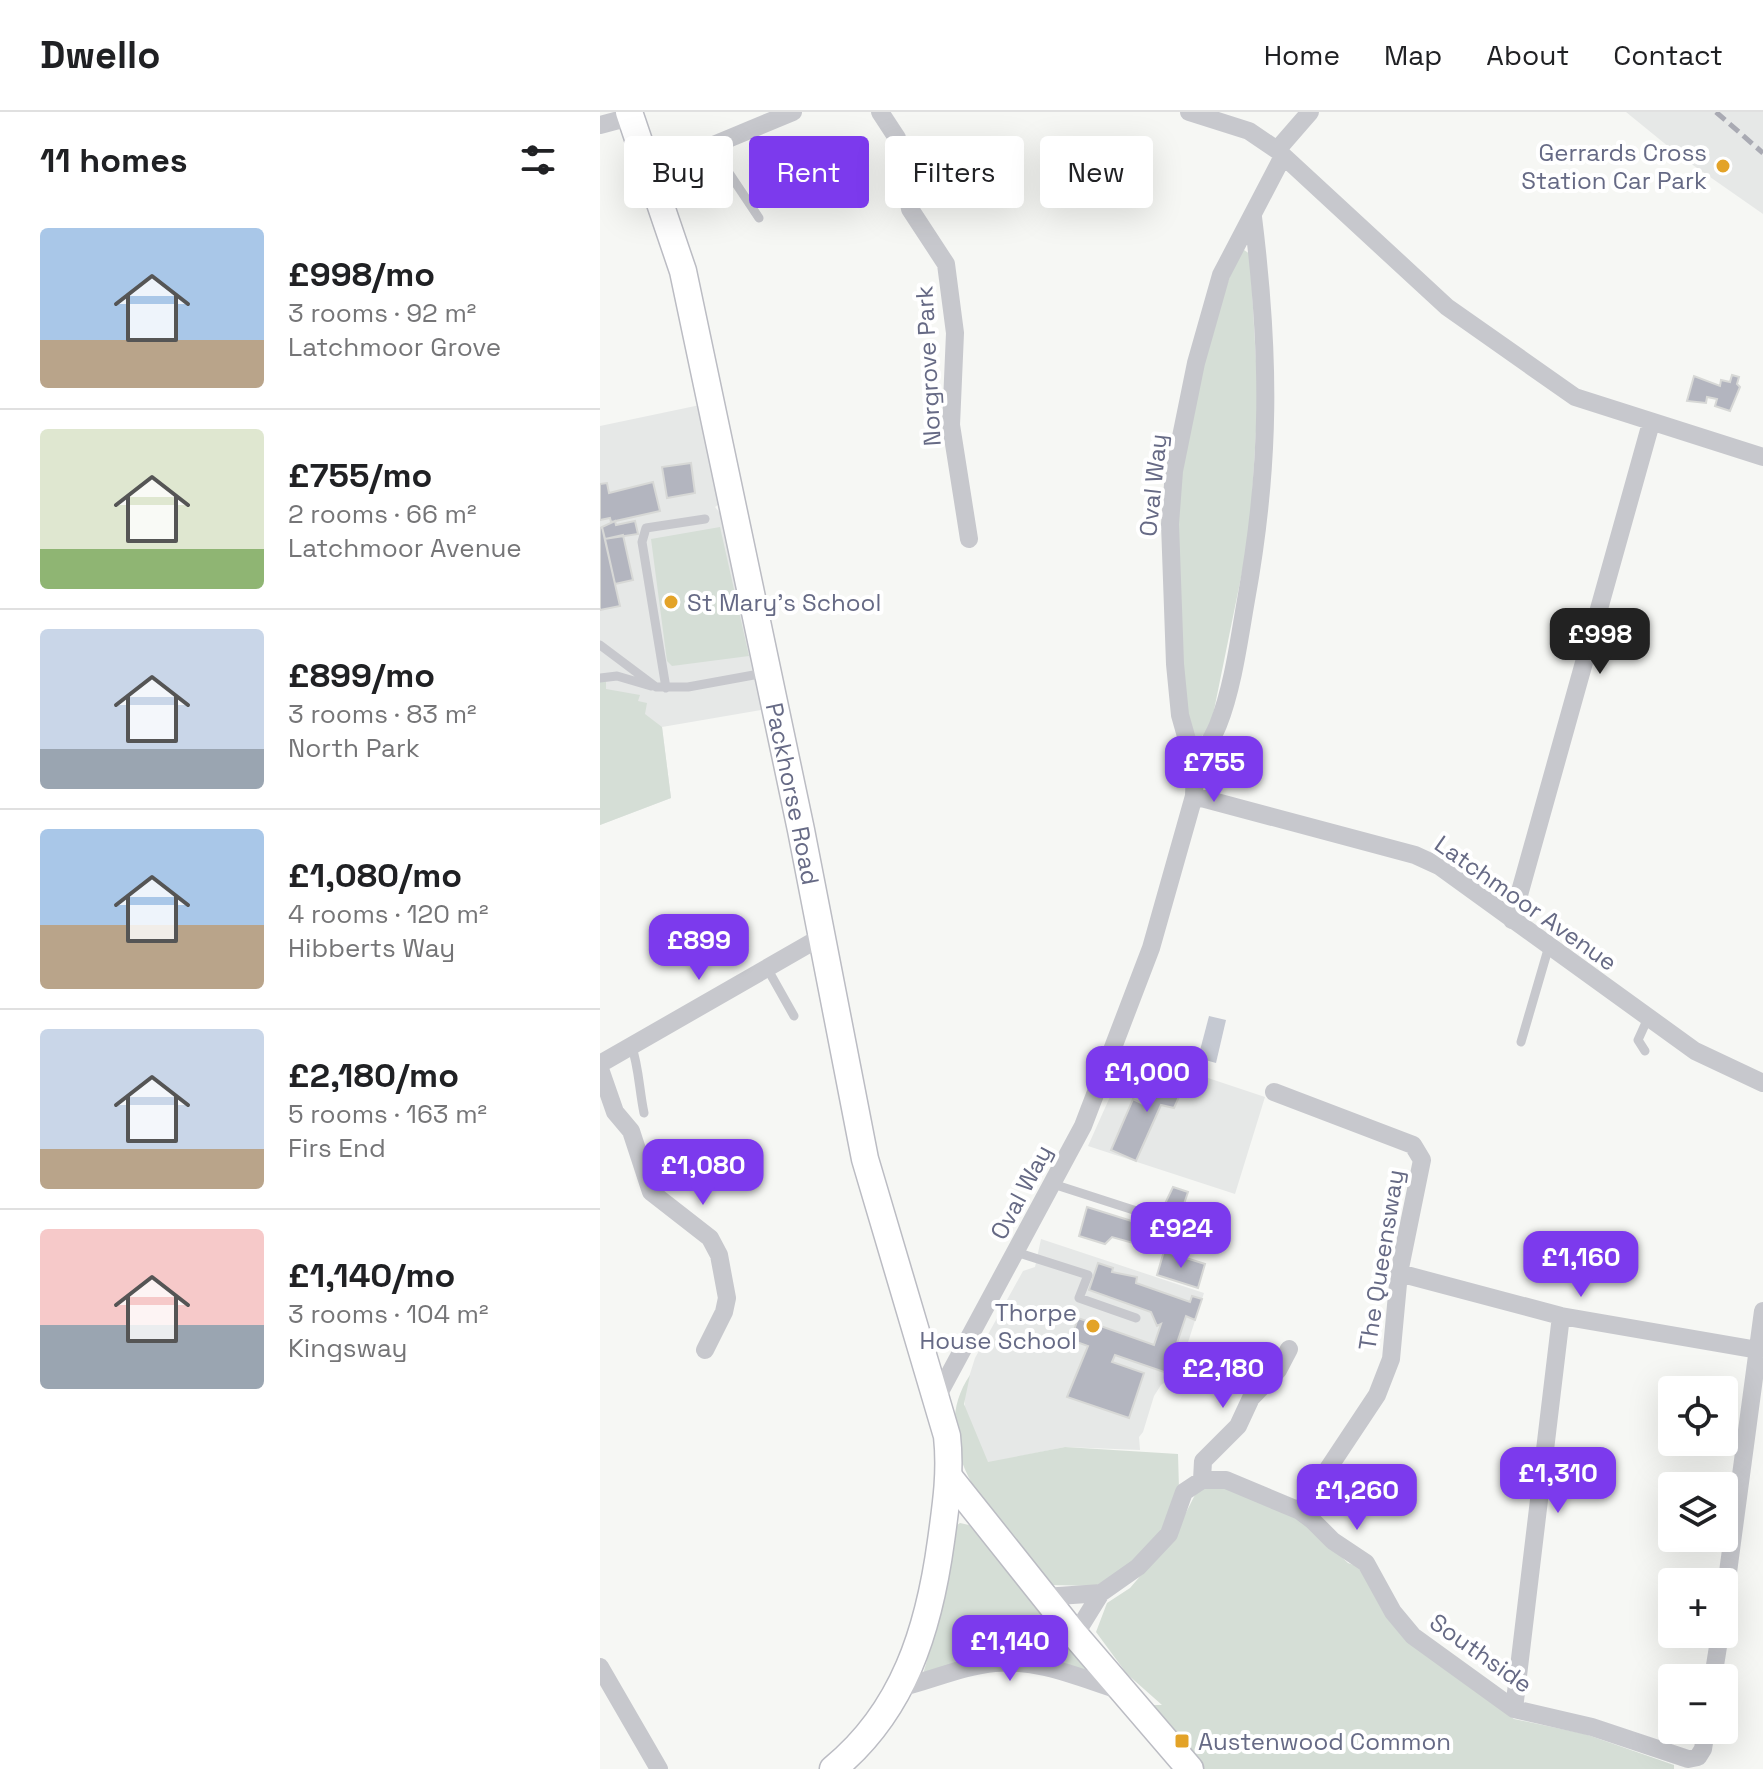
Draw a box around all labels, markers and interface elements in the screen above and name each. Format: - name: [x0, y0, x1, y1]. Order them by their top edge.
- text: Dwello: [40, 31, 160, 79]
- text: Home: [1264, 37, 1340, 73]
- text: Map: [1384, 37, 1442, 73]
- text: About: [1486, 37, 1569, 73]
- text: Contact: [1613, 37, 1723, 73]
- chip: Buy: [624, 136, 733, 208]
- chip: Rent: [749, 136, 869, 208]
- chip: Filters: [885, 136, 1024, 208]
- chip: New: [1040, 136, 1153, 208]
- place label: Gerrards Cross Station Car Park: [1521, 137, 1707, 196]
- icon: filters: [516, 138, 560, 182]
- text: 11 homes: [40, 139, 188, 182]
- marker: Gerrards Cross Station Car Park: [1714, 157, 1732, 175]
- text: £998/mo: [288, 253, 435, 296]
- icon: home: [104, 260, 200, 356]
- street label: Norgrove Park: [908, 285, 948, 447]
- text: 3 rooms · 92 m²: [288, 296, 476, 330]
- text: Latchmoor Grove: [288, 330, 501, 364]
- street label: Oval Way: [1132, 432, 1174, 538]
- text: £755/mo: [288, 454, 432, 497]
- icon: home: [104, 461, 200, 557]
- text: 2 rooms · 66 m²: [288, 497, 477, 531]
- text: Latchmoor Avenue: [288, 531, 522, 565]
- place label: St Mary's School: [687, 587, 881, 618]
- marker: St Mary's School: [662, 593, 680, 611]
- pin: £998: [1553, 608, 1647, 676]
- text: £998: [1568, 617, 1632, 651]
- text: £899/mo: [288, 654, 435, 697]
- icon: home: [104, 661, 200, 757]
- text: 3 rooms · 83 m²: [288, 697, 477, 731]
- street label: Packhorse Road: [759, 700, 827, 887]
- text: North Park: [288, 731, 420, 765]
- pin: £755: [1167, 736, 1261, 804]
- text: £755: [1183, 745, 1245, 779]
- street label: Latchmoor Avenue: [1429, 828, 1623, 978]
- text: £1,080/mo: [288, 854, 462, 897]
- icon: home: [104, 861, 200, 957]
- text: 4 rooms · 120 m²: [288, 897, 488, 931]
- pin: £899: [652, 914, 746, 982]
- text: £899: [667, 923, 731, 957]
- text: Hibberts Way: [288, 931, 455, 965]
- pin: £1,000: [1082, 1046, 1212, 1114]
- text: £2,180/mo: [288, 1054, 459, 1097]
- text: £1,000: [1104, 1055, 1190, 1089]
- icon: home: [104, 1061, 200, 1157]
- text: 5 rooms · 163 m²: [288, 1097, 487, 1131]
- text: Firs End: [288, 1131, 386, 1165]
- pin: £1,080: [638, 1139, 768, 1207]
- street label: Oval Way: [983, 1139, 1059, 1245]
- text: £1,080: [661, 1148, 745, 1182]
- street label: The Queensway: [1351, 1167, 1411, 1353]
- pin: £924: [1134, 1202, 1228, 1270]
- text: £924: [1149, 1211, 1213, 1245]
- pin: £1,160: [1516, 1231, 1646, 1299]
- text: £1,160: [1541, 1240, 1621, 1274]
- text: £1,140/mo: [288, 1254, 455, 1297]
- icon: home: [104, 1261, 200, 1357]
- text: 3 rooms · 104 m²: [288, 1297, 489, 1331]
- place label: Thorpe House School: [919, 1297, 1077, 1356]
- marker: Thorpe House School: [1084, 1317, 1102, 1335]
- text: Kingsway: [288, 1331, 407, 1365]
- pin: £2,180: [1158, 1342, 1288, 1410]
- text: £2,180: [1182, 1351, 1264, 1385]
- map controls: [1658, 1376, 1738, 1744]
- button: locate: [1658, 1376, 1738, 1456]
- pin: £1,310: [1493, 1447, 1623, 1515]
- text: £1,310: [1518, 1456, 1598, 1490]
- pin: £1,260: [1292, 1464, 1422, 1532]
- button: layers: [1658, 1472, 1738, 1552]
- text: £1,260: [1315, 1473, 1399, 1507]
- button: +: [1658, 1568, 1738, 1648]
- street label: Southside: [1424, 1606, 1538, 1700]
- pin: £1,140: [945, 1615, 1075, 1683]
- text: £1,140: [970, 1624, 1050, 1658]
- button: −: [1658, 1664, 1738, 1744]
- place label: Austenwood Common: [1198, 1726, 1451, 1757]
- marker: Austenwood Common: [1173, 1732, 1191, 1750]

